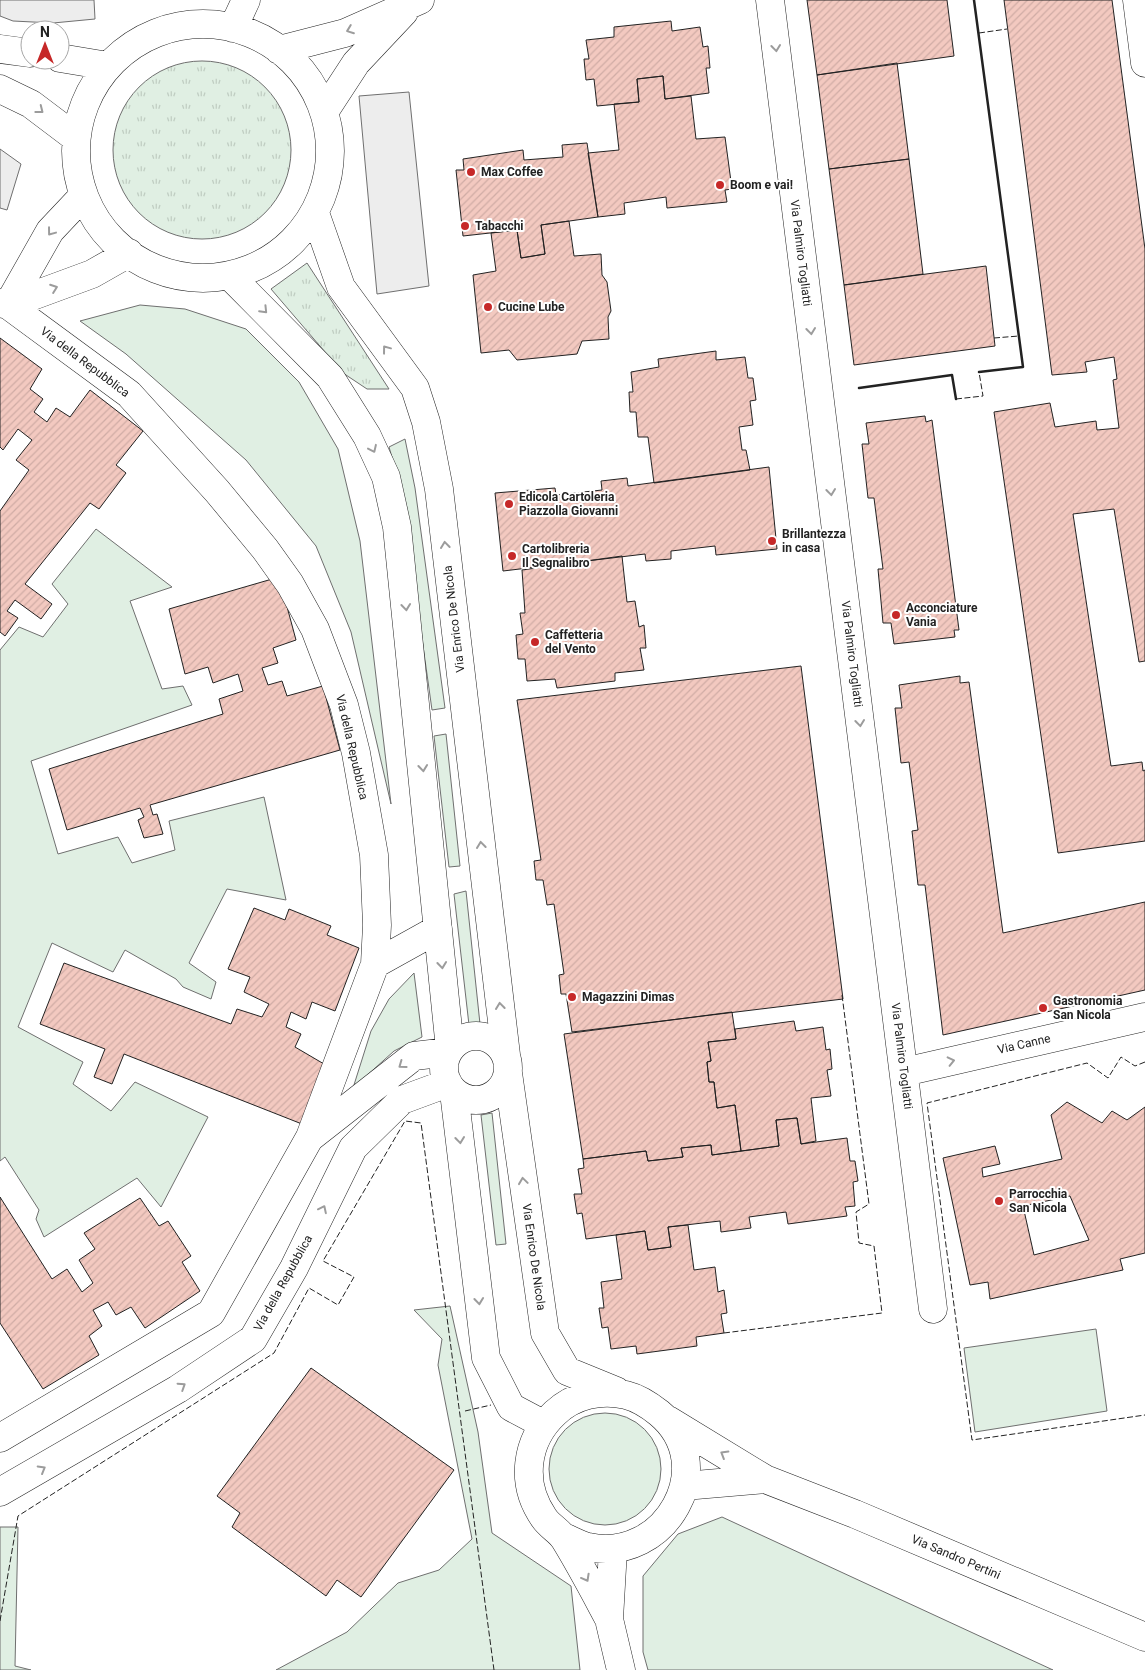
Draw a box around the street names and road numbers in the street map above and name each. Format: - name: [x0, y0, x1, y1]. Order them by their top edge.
- street label: Via Palmiro Togliatti: [788, 199, 814, 307]
- street label: Via della Repubblica: [38, 324, 132, 400]
- street label: Via Enrico De Nicola: [440, 565, 468, 673]
- street label: Via Palmiro Togliatti: [839, 600, 865, 708]
- street label: Via della Repubblica: [333, 693, 371, 801]
- street label: Via Palmiro Togliatti: [889, 1002, 915, 1110]
- street label: Via Canne: [996, 1031, 1052, 1057]
- street label: Via Enrico De Nicola: [520, 1203, 548, 1311]
- street label: Via della Repubblica: [251, 1232, 315, 1334]
- street label: Via Sandro Pertini: [909, 1532, 1003, 1582]

